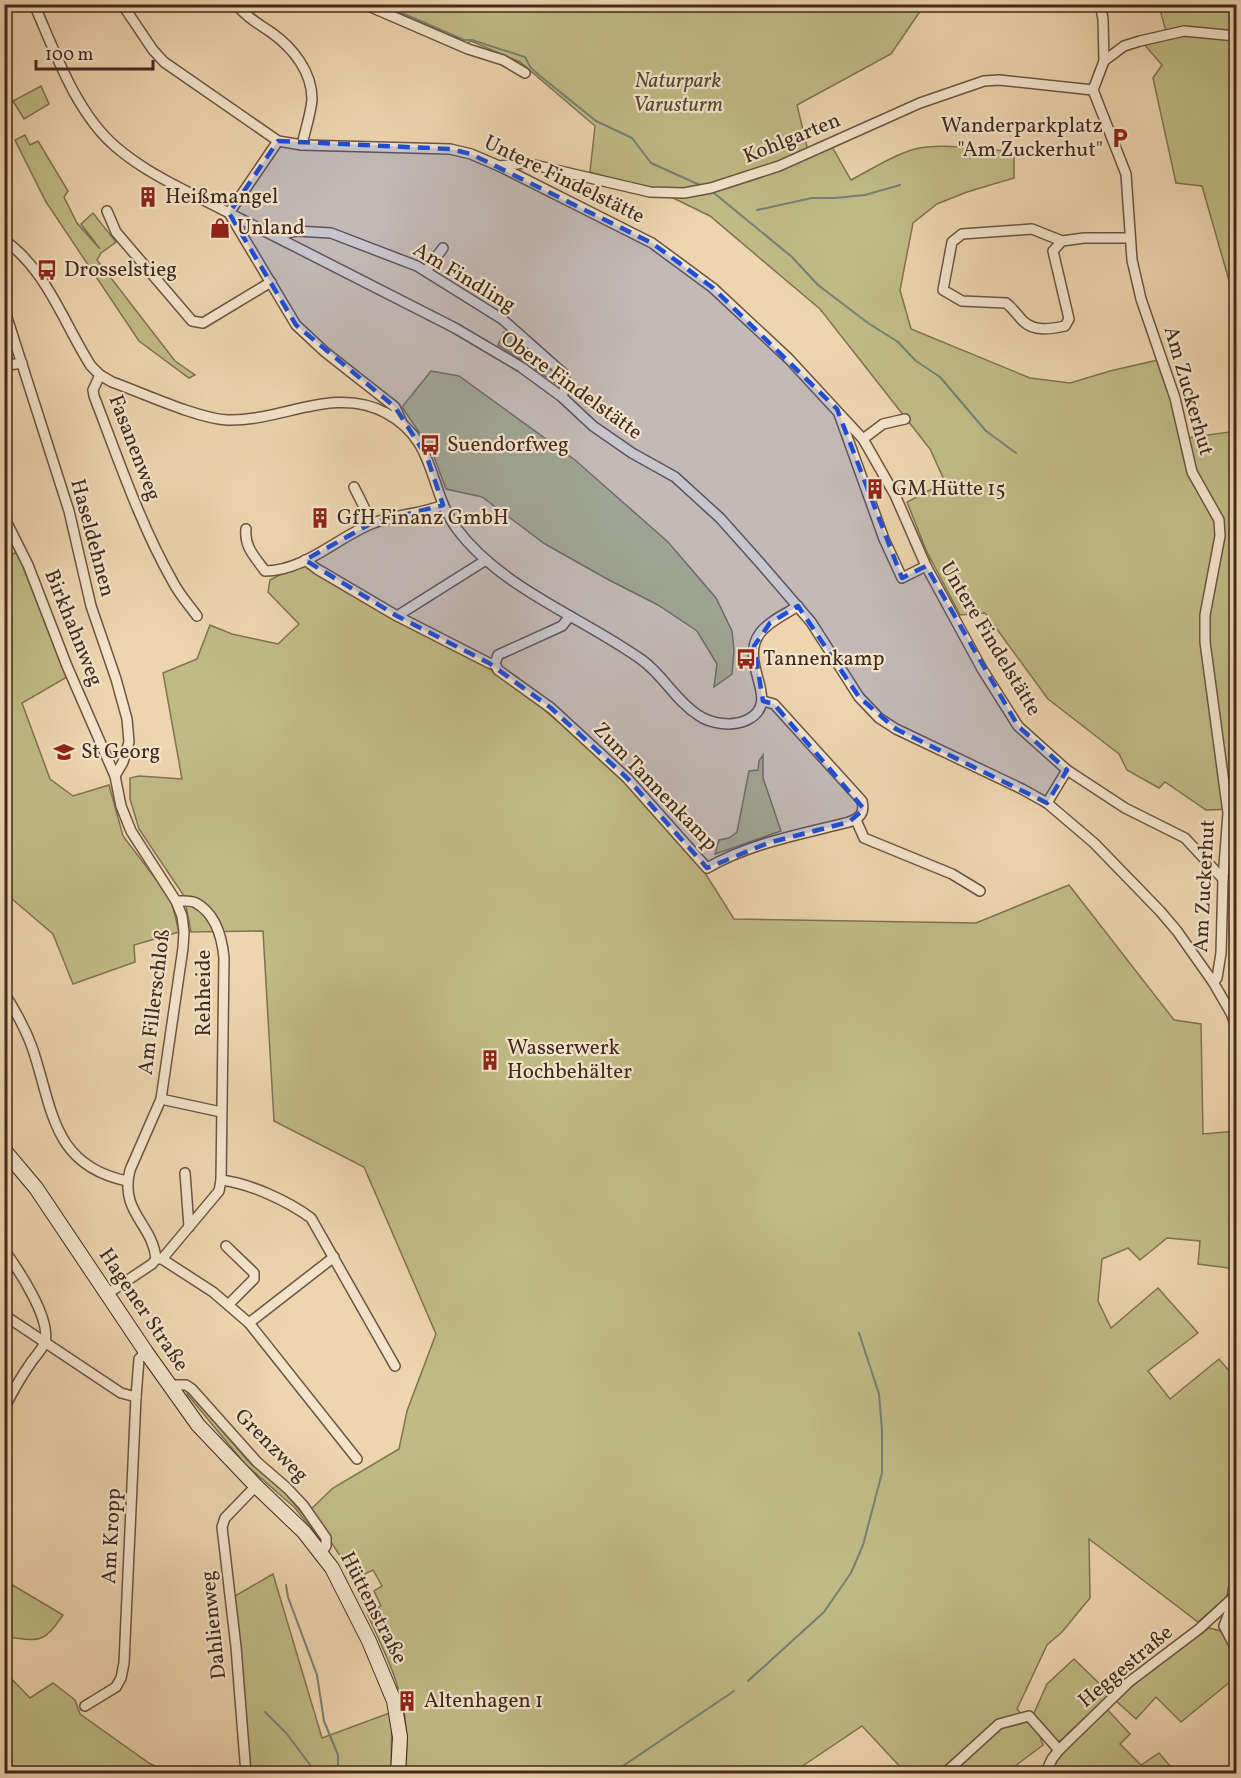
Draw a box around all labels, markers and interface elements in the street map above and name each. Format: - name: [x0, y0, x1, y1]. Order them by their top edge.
- scale bar: [36, 33, 153, 71]
- text: 100 m: [45, 43, 94, 68]
- park label: Naturpark Varusturm: [633, 67, 723, 120]
- street label: Kohlgarten: [739, 106, 845, 172]
- place label: Wanderparkplatz "Am Zuckerhut": [941, 112, 1103, 165]
- parking icon: Wanderparkplatz "Am Zuckerhut": [1108, 126, 1132, 150]
- street label: Untere Findelstätte: [479, 128, 649, 232]
- place label: Heißmangel: [165, 183, 278, 212]
- building icon: Heißmangel: [136, 185, 160, 209]
- place label: Unland: [237, 214, 305, 243]
- shop icon: Unland: [208, 216, 232, 240]
- street label: Am Findling: [407, 236, 521, 320]
- place label: Drosselstieg: [64, 256, 177, 285]
- bus stop icon: Drosselstieg: [35, 258, 59, 282]
- street label: Am Zuckerhut: [1156, 323, 1220, 459]
- street label: Obere Findelstätte: [494, 325, 648, 447]
- street label: Fasanenweg: [100, 391, 168, 505]
- place label: Suendorfweg: [447, 431, 569, 460]
- bus stop icon: Suendorfweg: [418, 433, 442, 457]
- place label: GM Hütte 15: [892, 475, 1005, 504]
- street label: Haseldehnen: [62, 476, 122, 600]
- building icon: GM Hütte 15: [863, 477, 887, 501]
- place label: GfH Finanz GmbH: [337, 504, 509, 533]
- building icon: GfH Finanz GmbH: [308, 506, 332, 530]
- street label: Untere Findelstätte: [932, 556, 1048, 722]
- street label: Birkhahnweg: [36, 565, 110, 691]
- place label: Tannenkamp: [763, 645, 885, 674]
- bus stop icon: Tannenkamp: [734, 647, 758, 671]
- street label: Zum Tannenkamp: [586, 716, 724, 858]
- place label: St Georg: [81, 738, 160, 767]
- school or university icon: St Georg: [52, 740, 76, 764]
- street label: Am Zuckerhut: [1187, 819, 1223, 953]
- street label: Am Fillerschloß: [132, 927, 178, 1077]
- street label: Rehheide: [190, 949, 219, 1037]
- place label: Wasserwerk Hochbehälter: [507, 1034, 632, 1087]
- building icon: Wasserwerk Hochbehälter: [478, 1048, 502, 1072]
- street label: Hagener Straße: [91, 1243, 195, 1377]
- street label: Grenzweg: [228, 1403, 314, 1489]
- street label: Am Kropp: [95, 1487, 129, 1585]
- street label: Hüttenstraße: [332, 1547, 414, 1669]
- street label: Dahlienweg: [194, 1569, 234, 1681]
- street label: Heggestraße: [1073, 1619, 1180, 1715]
- place label: Altenhagen 1: [424, 1687, 543, 1716]
- building icon: Altenhagen 1: [395, 1689, 419, 1713]

